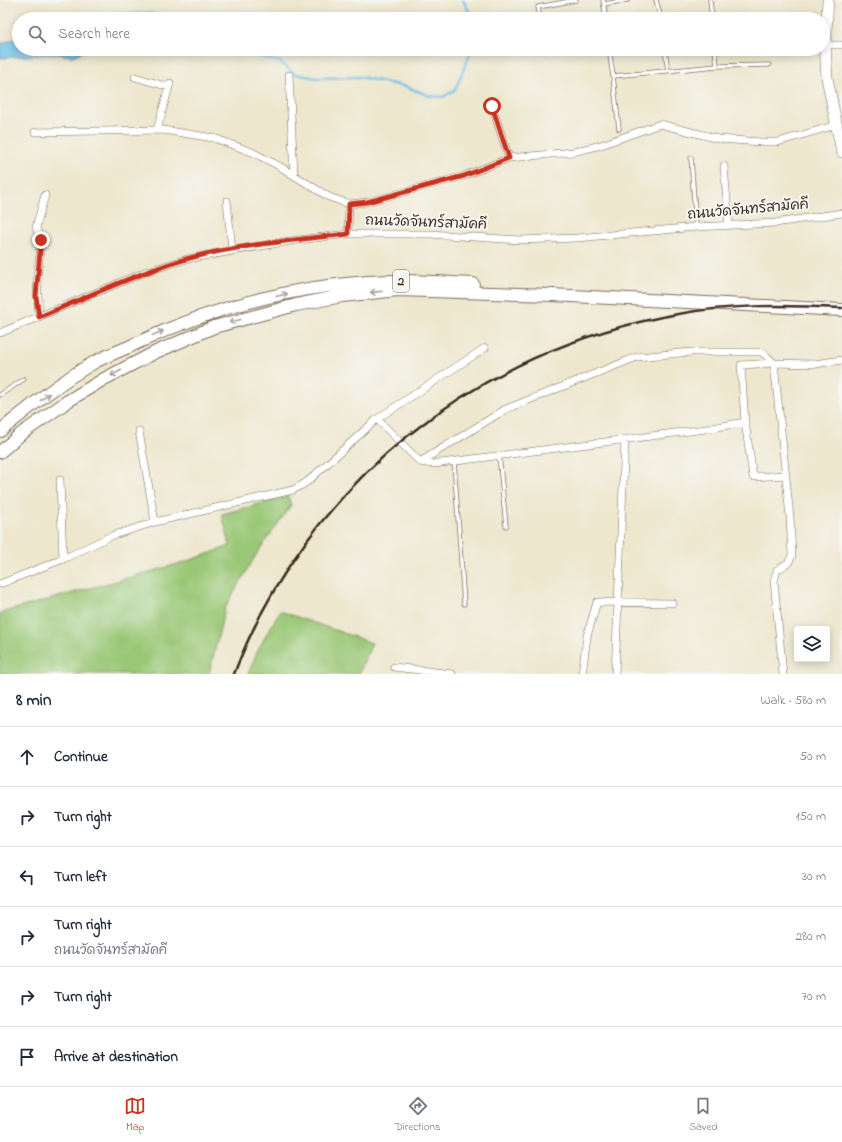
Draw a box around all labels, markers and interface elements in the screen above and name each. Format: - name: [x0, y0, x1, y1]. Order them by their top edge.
- search box: [12, 12, 830, 56]
- icon: search: [26, 23, 48, 45]
- text: Search here: [58, 23, 130, 45]
- route start: [483, 97, 501, 115]
- street label: ถนนวัดจันทร์สามัคคี: [686, 194, 810, 226]
- street label: ถนนวัดจันทร์สามัคคี: [365, 210, 488, 236]
- route end: [32, 231, 50, 249]
- road number: 2: [393, 270, 409, 292]
- one-way arrow: [370, 289, 383, 296]
- one-way arrow: [275, 291, 288, 298]
- one-way arrow: [229, 318, 242, 326]
- one-way arrow: [151, 329, 163, 337]
- one-way arrow: [110, 369, 122, 377]
- one-way arrow: [39, 393, 50, 401]
- map controls: [794, 626, 830, 662]
- button: layers: [794, 626, 830, 662]
- text: 8 min: [16, 688, 51, 713]
- text: Walk · 580 m: [760, 691, 826, 710]
- icon: ahead: [16, 746, 38, 768]
- text: Continue: [54, 746, 108, 768]
- text: 50 m: [800, 747, 826, 766]
- icon: right: [16, 806, 38, 828]
- text: Turn right: [54, 806, 112, 828]
- text: 150 m: [795, 807, 826, 826]
- icon: left: [16, 866, 38, 888]
- text: Turn left: [54, 866, 107, 888]
- text: 30 m: [802, 867, 826, 886]
- text: Turn right: [54, 914, 112, 936]
- icon: right: [16, 926, 38, 948]
- text: 280 m: [796, 927, 826, 946]
- text: ถนนวัดจันทร์สามัคคี: [54, 941, 167, 960]
- icon: right: [16, 986, 38, 1008]
- text: Turn right: [54, 986, 112, 1008]
- text: 70 m: [802, 987, 826, 1006]
- icon: arrive: [16, 1046, 38, 1068]
- text: Arrive at destination: [54, 1046, 178, 1068]
- tab: Map: [124, 1095, 146, 1135]
- tab: Directions: [395, 1095, 441, 1135]
- tab: Saved: [689, 1095, 718, 1135]

